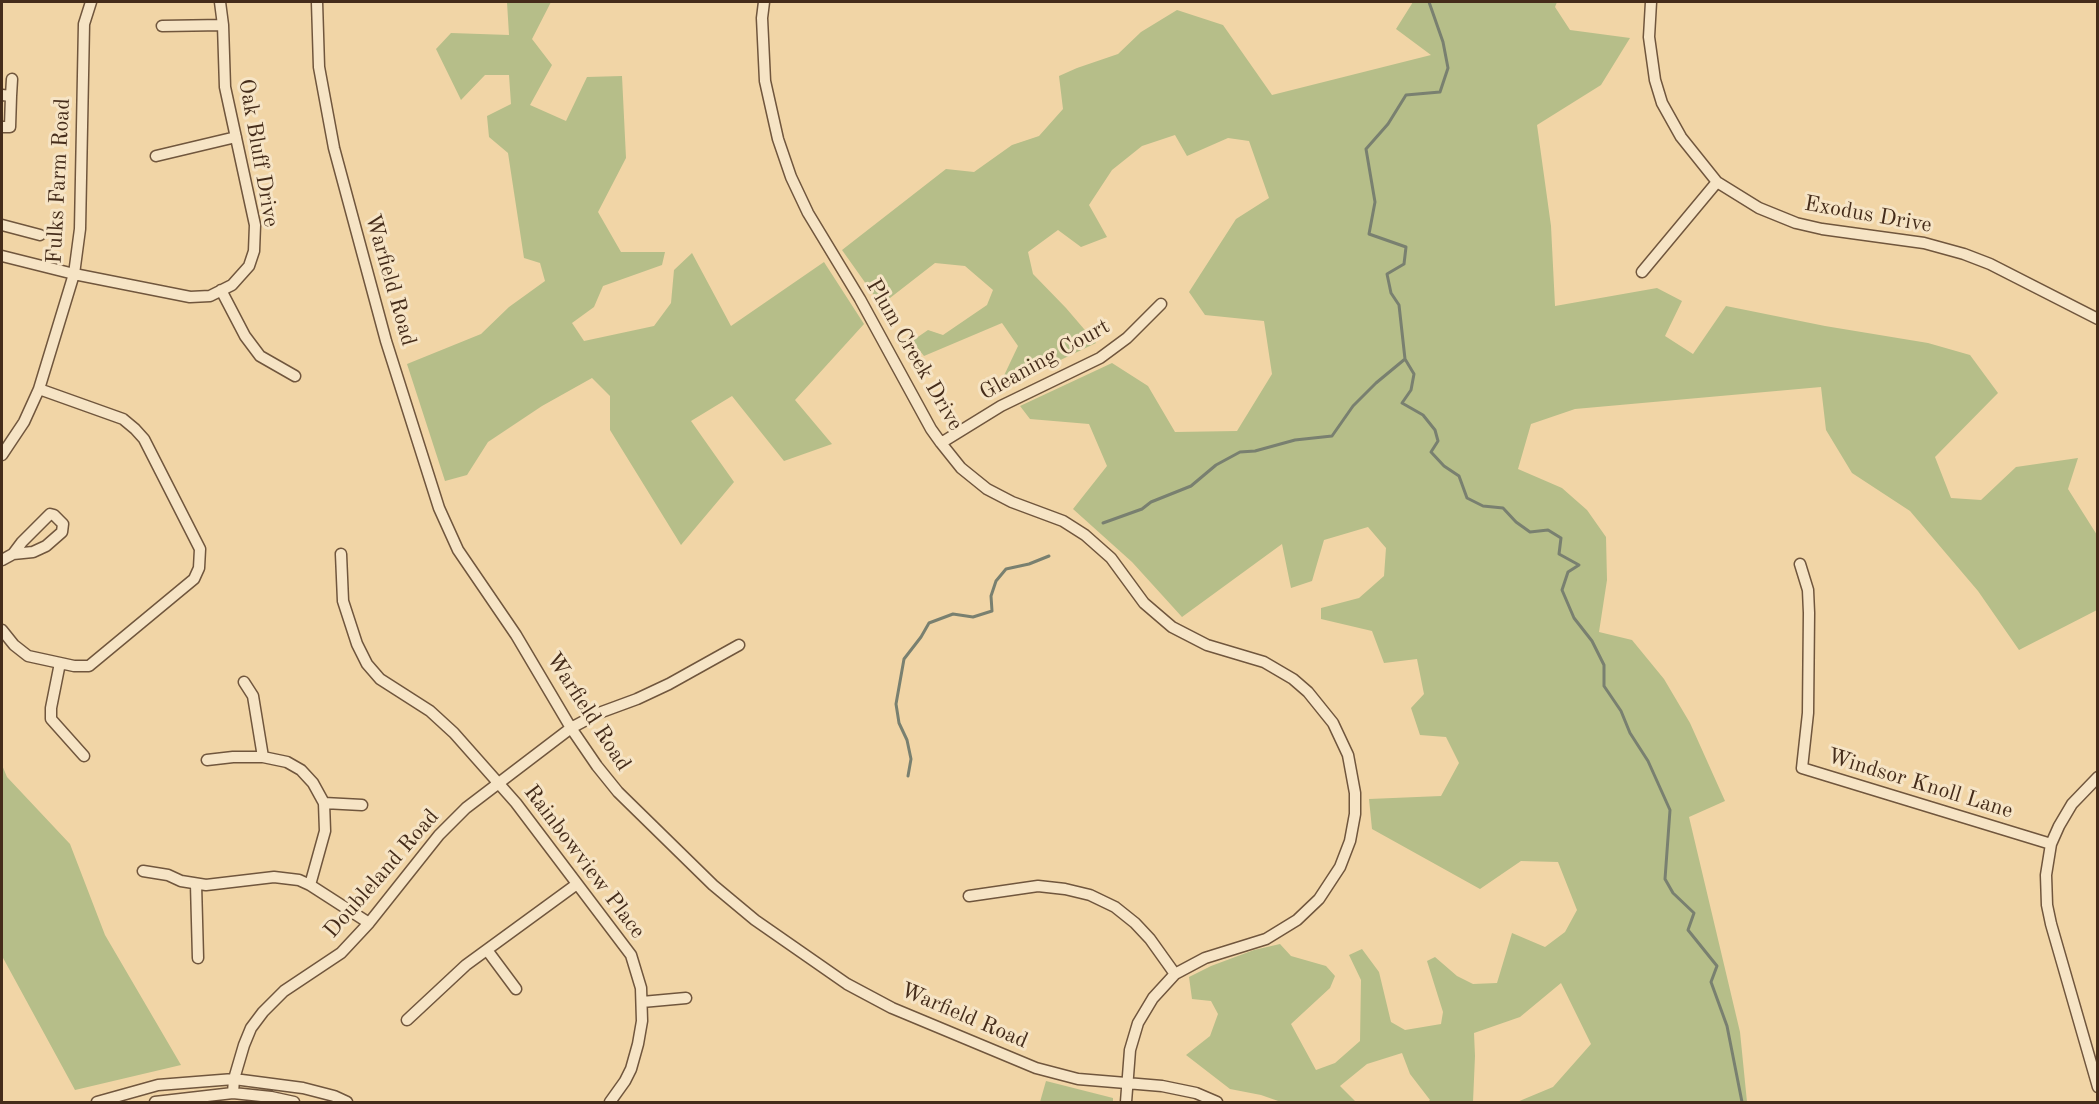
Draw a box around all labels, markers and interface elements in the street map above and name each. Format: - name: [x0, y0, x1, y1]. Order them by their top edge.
- street label: Oak Bluff Drive: [232, 77, 284, 229]
- street label: Fulks Farm Road: [41, 98, 77, 264]
- street label: Exodus Drive: [1802, 191, 1934, 239]
- street label: Warfield Road: [359, 211, 421, 349]
- street label: Plum Creek Drive: [860, 274, 968, 436]
- street label: Gleaning Court: [975, 313, 1115, 407]
- street label: Warfield Road: [540, 648, 636, 776]
- street label: Windsor Knoll Lane: [1824, 743, 2016, 825]
- street label: Rainbowview Place: [518, 780, 650, 944]
- street label: Doubleland Road: [319, 804, 445, 944]
- street label: Warfield Road: [896, 977, 1032, 1055]

